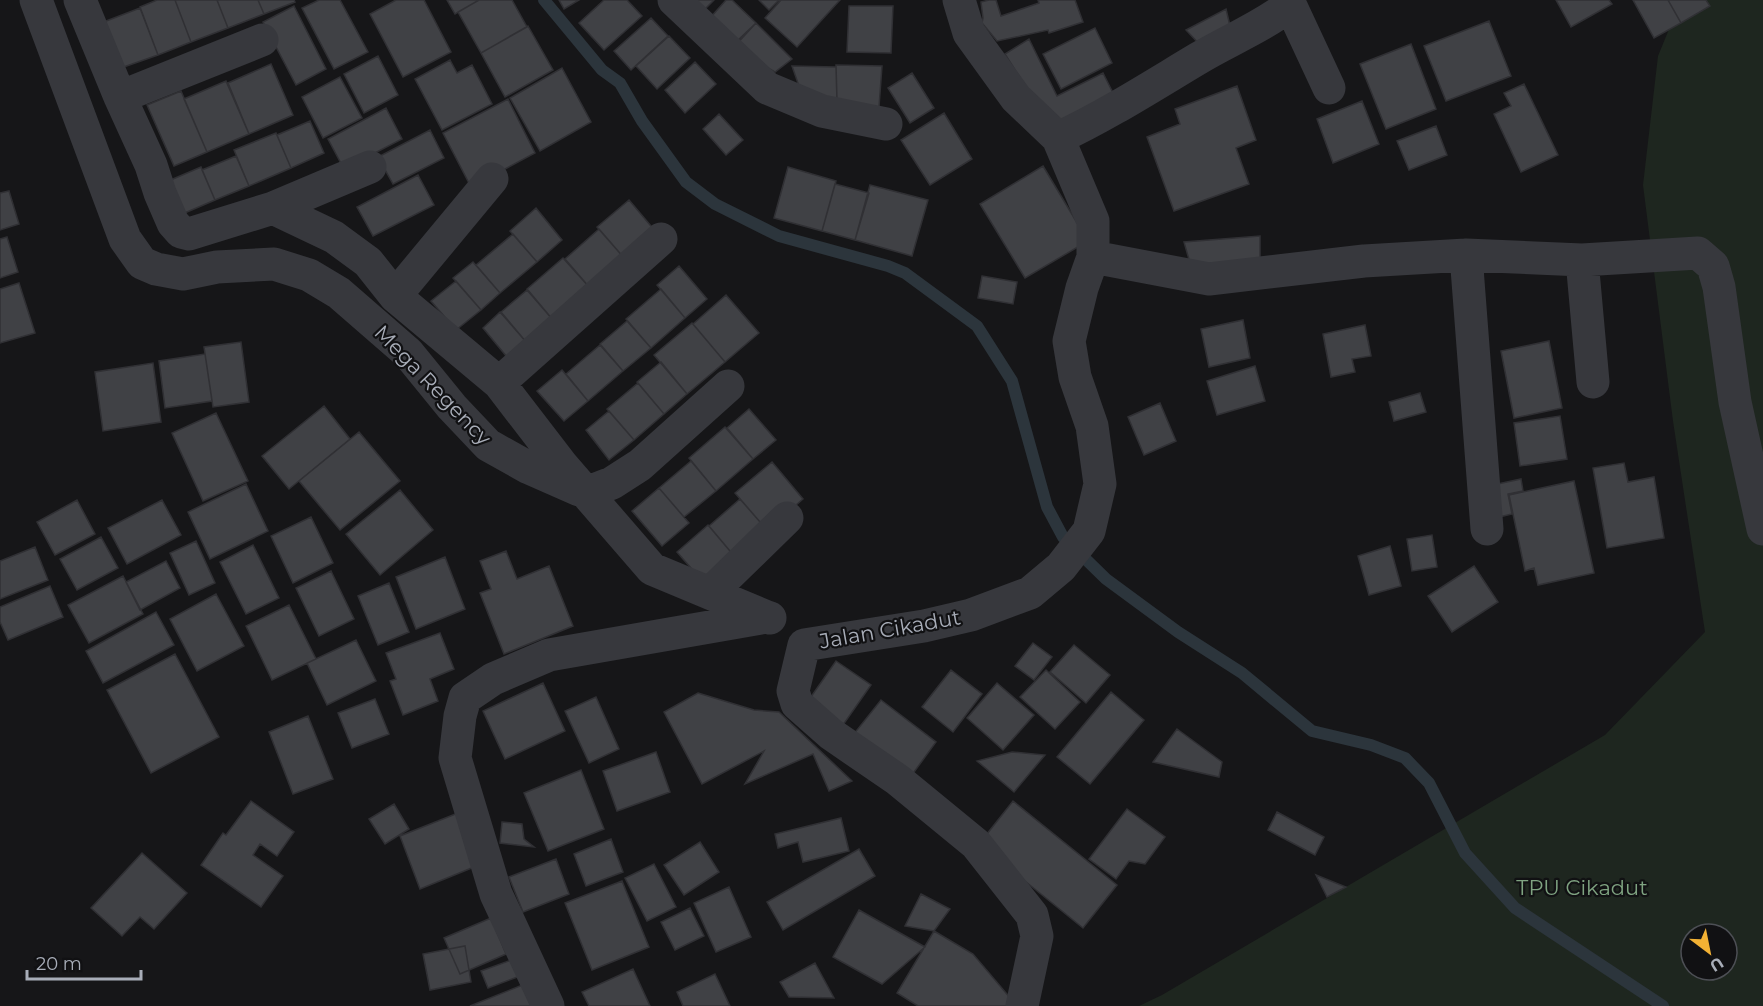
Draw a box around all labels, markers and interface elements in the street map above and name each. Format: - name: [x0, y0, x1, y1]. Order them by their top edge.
- street label: Mega Regency: [369, 320, 497, 451]
- street label: Jalan Cikadut: [817, 604, 962, 654]
- park label: TPU Cikadut: [1516, 875, 1648, 900]
- north arrow: [1679, 922, 1739, 982]
- scale bar: [27, 943, 141, 981]
- text: 20 m: [36, 953, 82, 975]
- text: U: [1706, 953, 1727, 976]

